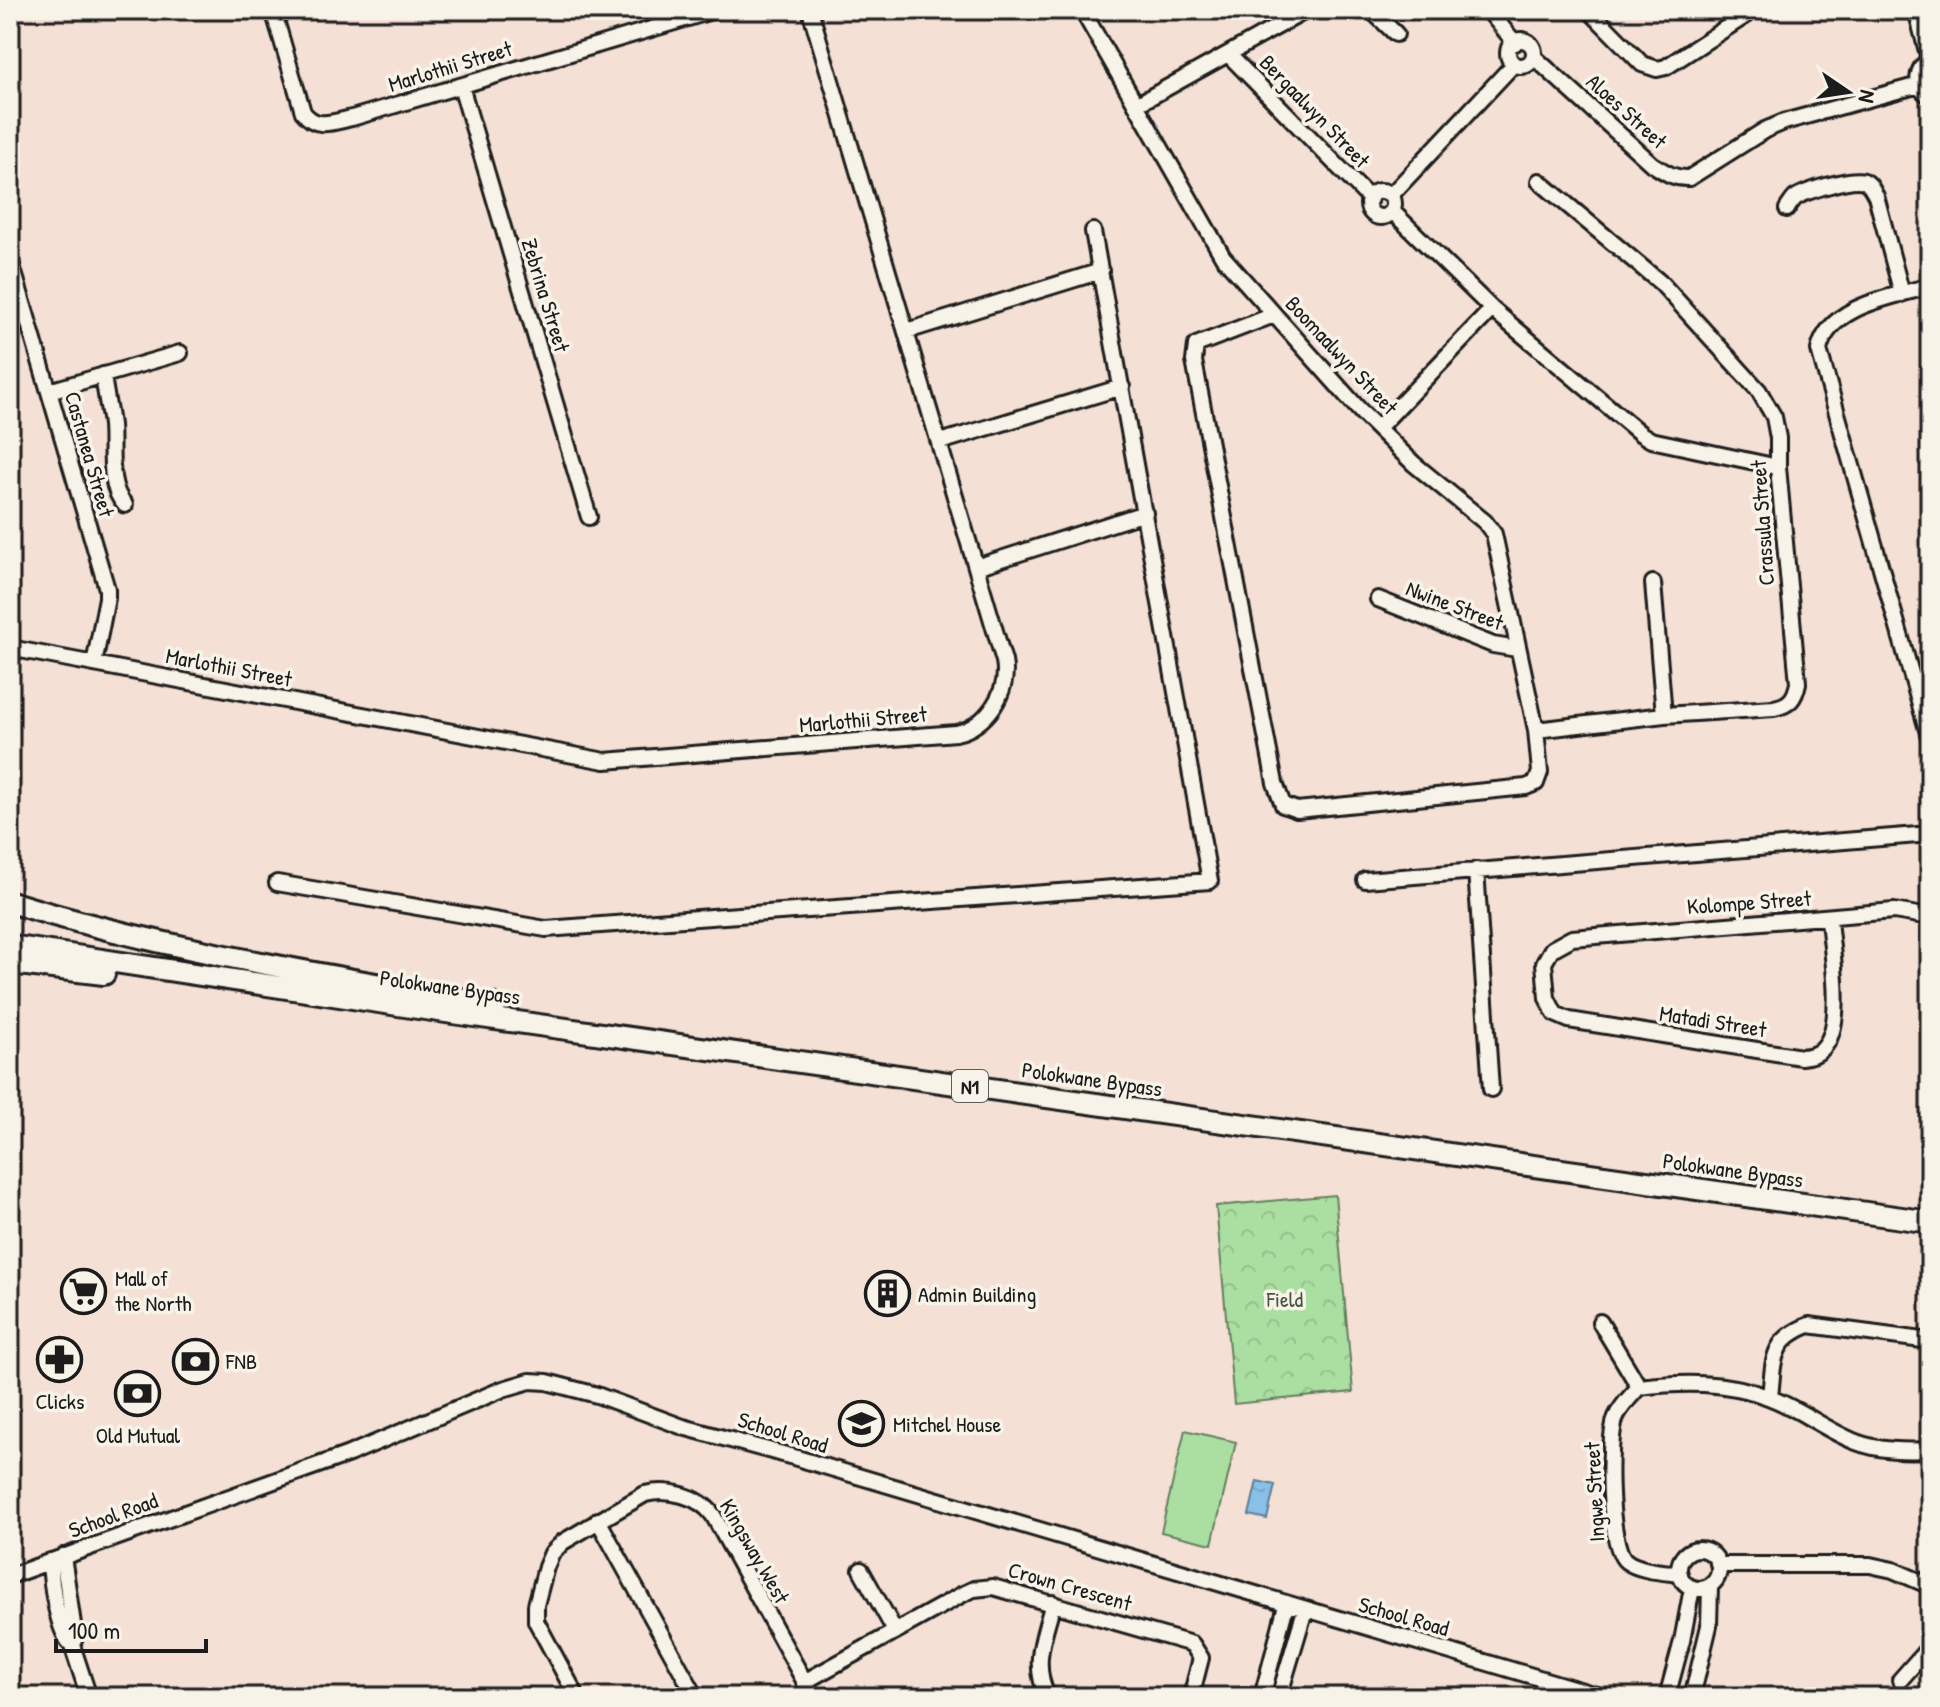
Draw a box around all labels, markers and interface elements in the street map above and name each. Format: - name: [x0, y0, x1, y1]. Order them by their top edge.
- street label: Marlothii Street: [384, 33, 516, 99]
- street label: Bergaalwyn Street: [1253, 48, 1377, 175]
- north arrow: [1808, 52, 1888, 132]
- street label: Aloes Street: [1580, 67, 1674, 156]
- text: N: [1851, 87, 1883, 106]
- street label: Zebrina Street: [515, 235, 578, 356]
- street label: Boomaalwyn Street: [1279, 289, 1405, 421]
- street label: Castanea Street: [58, 388, 122, 521]
- street label: Crassula Street: [1743, 459, 1781, 587]
- street label: Nwine Street: [1402, 573, 1508, 637]
- street label: Marlothii Street: [163, 640, 295, 694]
- street label: Marlothii Street: [798, 698, 928, 740]
- street label: Kolompe Street: [1686, 883, 1813, 921]
- street label: Polokwane Bypass: [378, 962, 522, 1012]
- street label: Matadi Street: [1657, 998, 1769, 1044]
- street label: Polokwane Bypass: [1020, 1054, 1164, 1104]
- road number: N1: [952, 1070, 988, 1102]
- street label: Polokwane Bypass: [1661, 1145, 1805, 1195]
- place label: Mall of the North: [115, 1263, 191, 1318]
- supermarket icon: Mall of the North: [60, 1267, 108, 1315]
- building icon: Admin Building: [863, 1270, 911, 1318]
- place label: Admin Building: [918, 1279, 1036, 1309]
- park label: Field: [1266, 1284, 1304, 1314]
- pharmacy icon: Clicks: [36, 1336, 84, 1384]
- bank icon: FNB: [171, 1337, 219, 1385]
- place label: FNB: [225, 1346, 257, 1376]
- bank icon: Old Mutual: [114, 1370, 162, 1418]
- place label: Clicks: [36, 1386, 84, 1416]
- school or university icon: Mitchel House: [838, 1400, 886, 1448]
- street label: School Road: [734, 1404, 832, 1460]
- place label: Mitchel House: [893, 1409, 1001, 1439]
- place label: Old Mutual: [96, 1420, 180, 1450]
- street label: Ingwe Street: [1576, 1441, 1612, 1543]
- street label: School Road: [64, 1485, 162, 1545]
- street label: Kingsway West: [713, 1493, 797, 1609]
- street label: Crown Crescent: [1005, 1554, 1136, 1618]
- street label: School Road: [1355, 1589, 1453, 1643]
- scale bar: [56, 1603, 206, 1653]
- text: 100 m: [68, 1614, 120, 1646]

